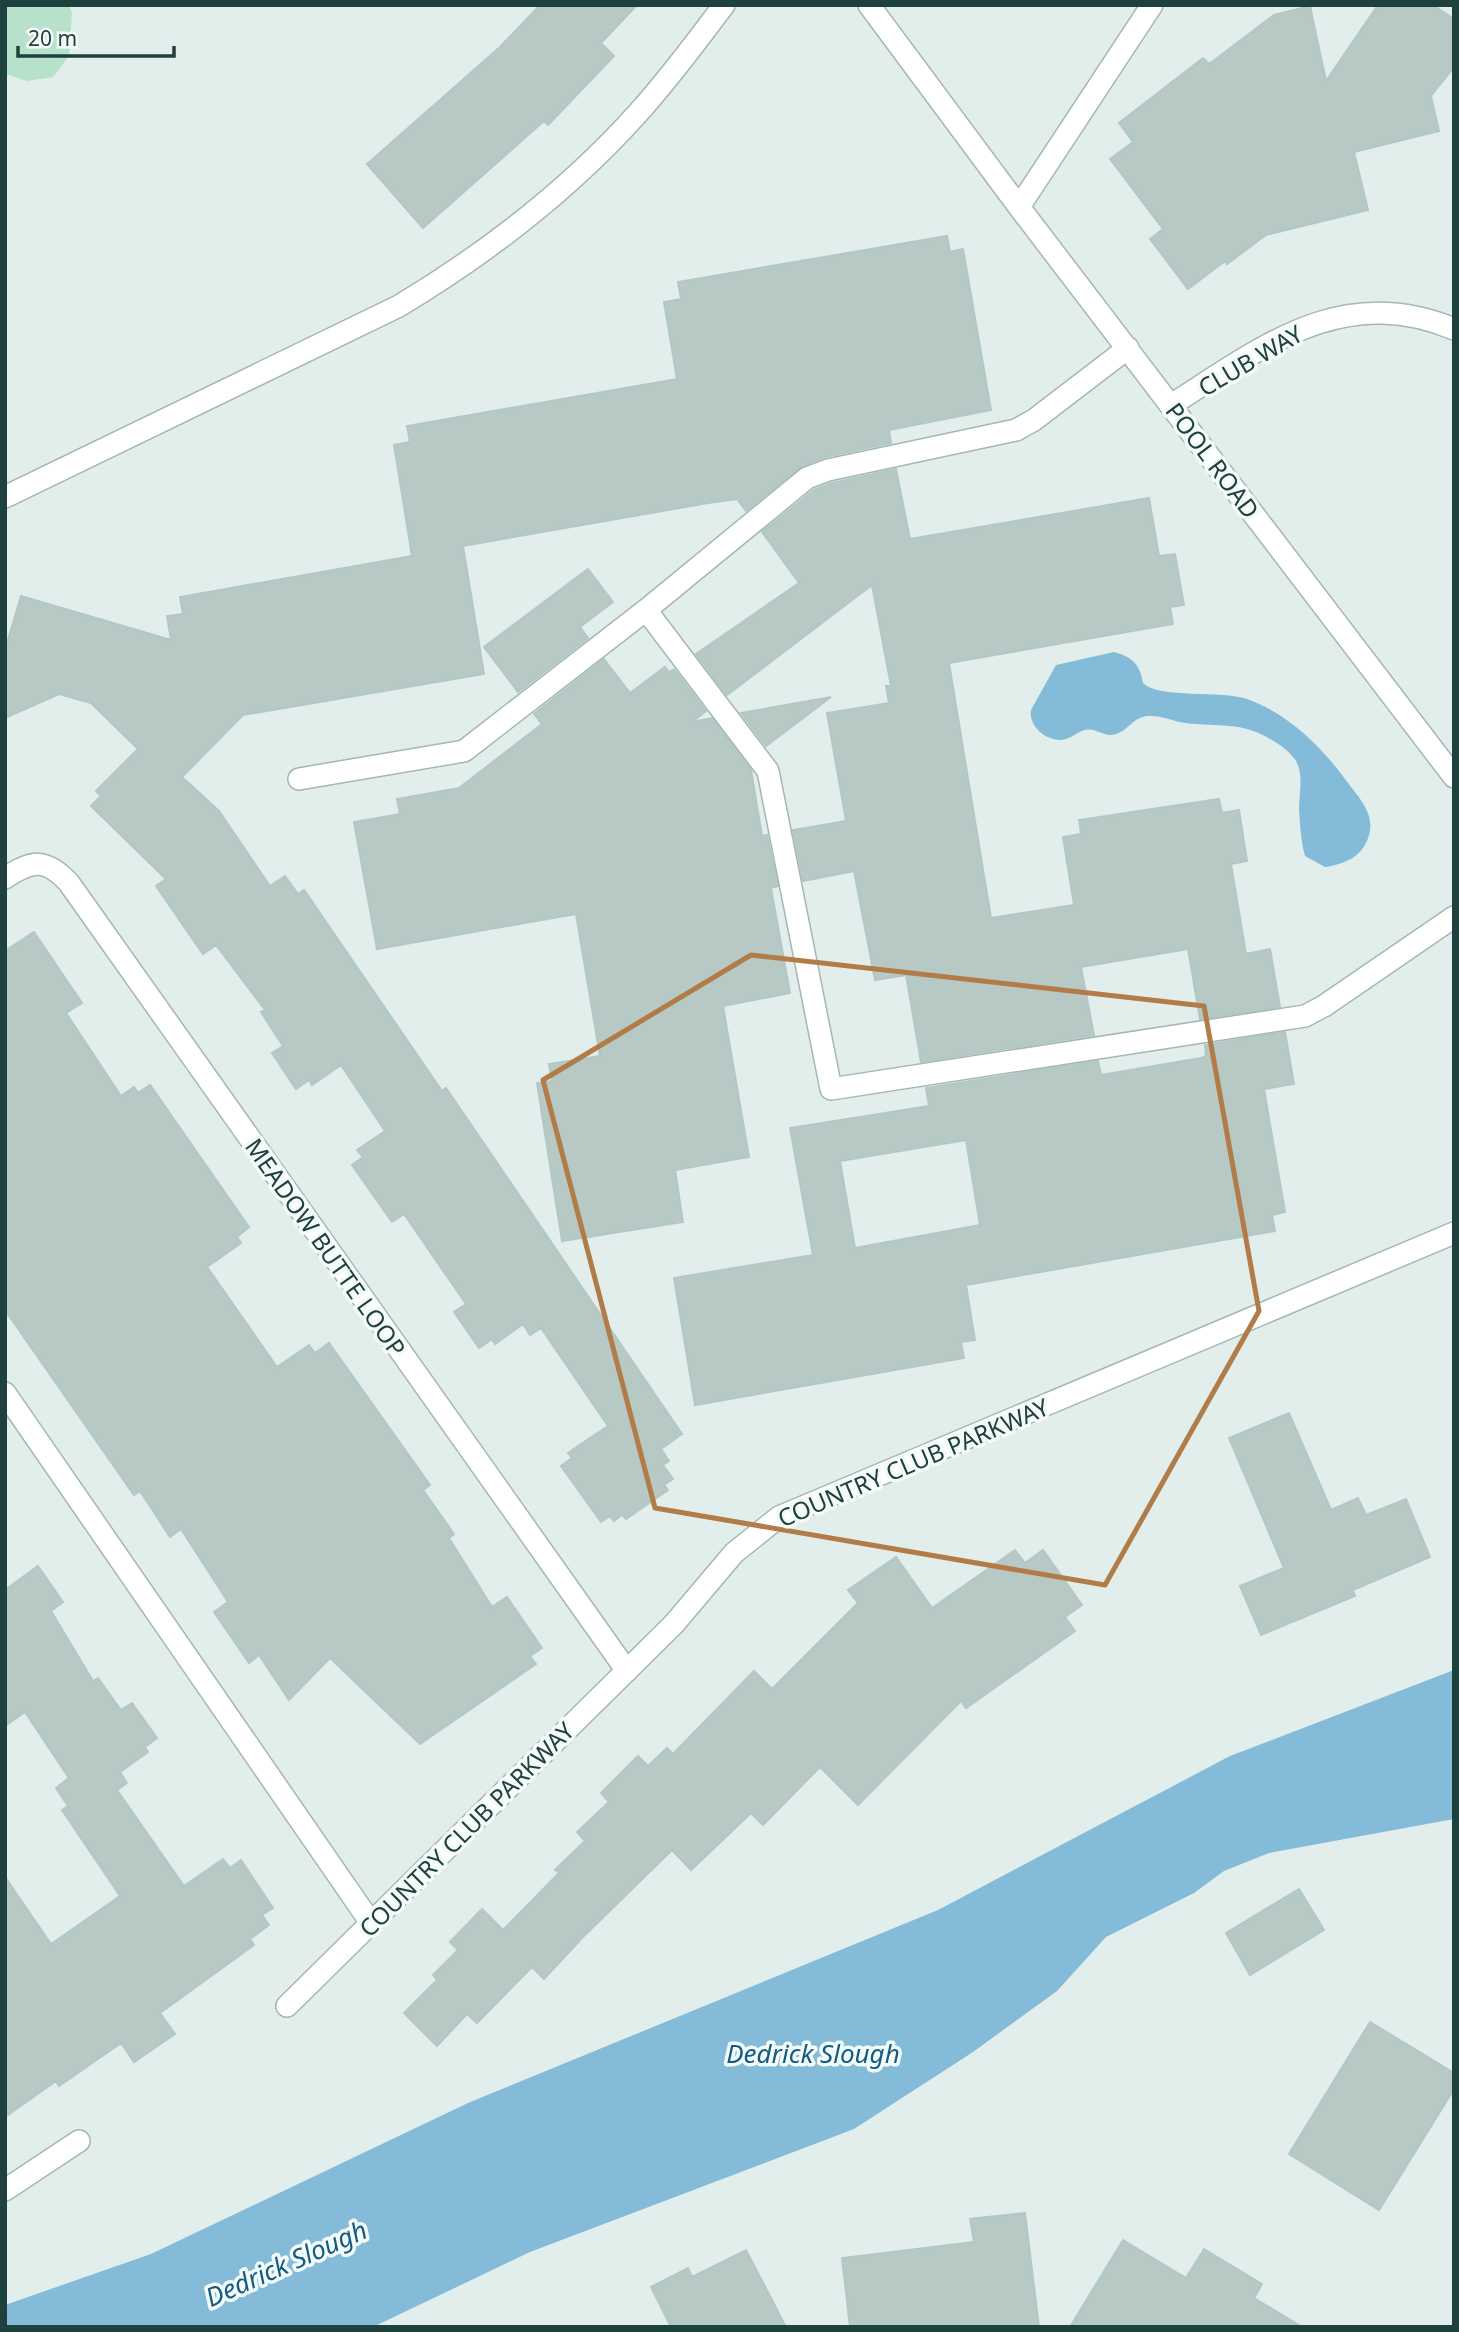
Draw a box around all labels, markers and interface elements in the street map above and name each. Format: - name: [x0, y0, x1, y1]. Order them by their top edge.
- scale bar: [18, 14, 173, 58]
- text: 20 m: [28, 24, 77, 52]
- street label: CLUB WAY: [1192, 317, 1309, 403]
- street label: POOL ROAD: [1159, 395, 1267, 525]
- street label: MEADOW BUTTE LOOP: [238, 1131, 414, 1363]
- street label: COUNTRY CLUB PARKWAY: [772, 1390, 1054, 1534]
- street label: COUNTRY CLUB PARKWAY: [351, 1714, 581, 1944]
- water label: Dedrick Slough: [726, 2035, 900, 2071]
- water label: Dedrick Slough: [199, 2211, 373, 2315]

